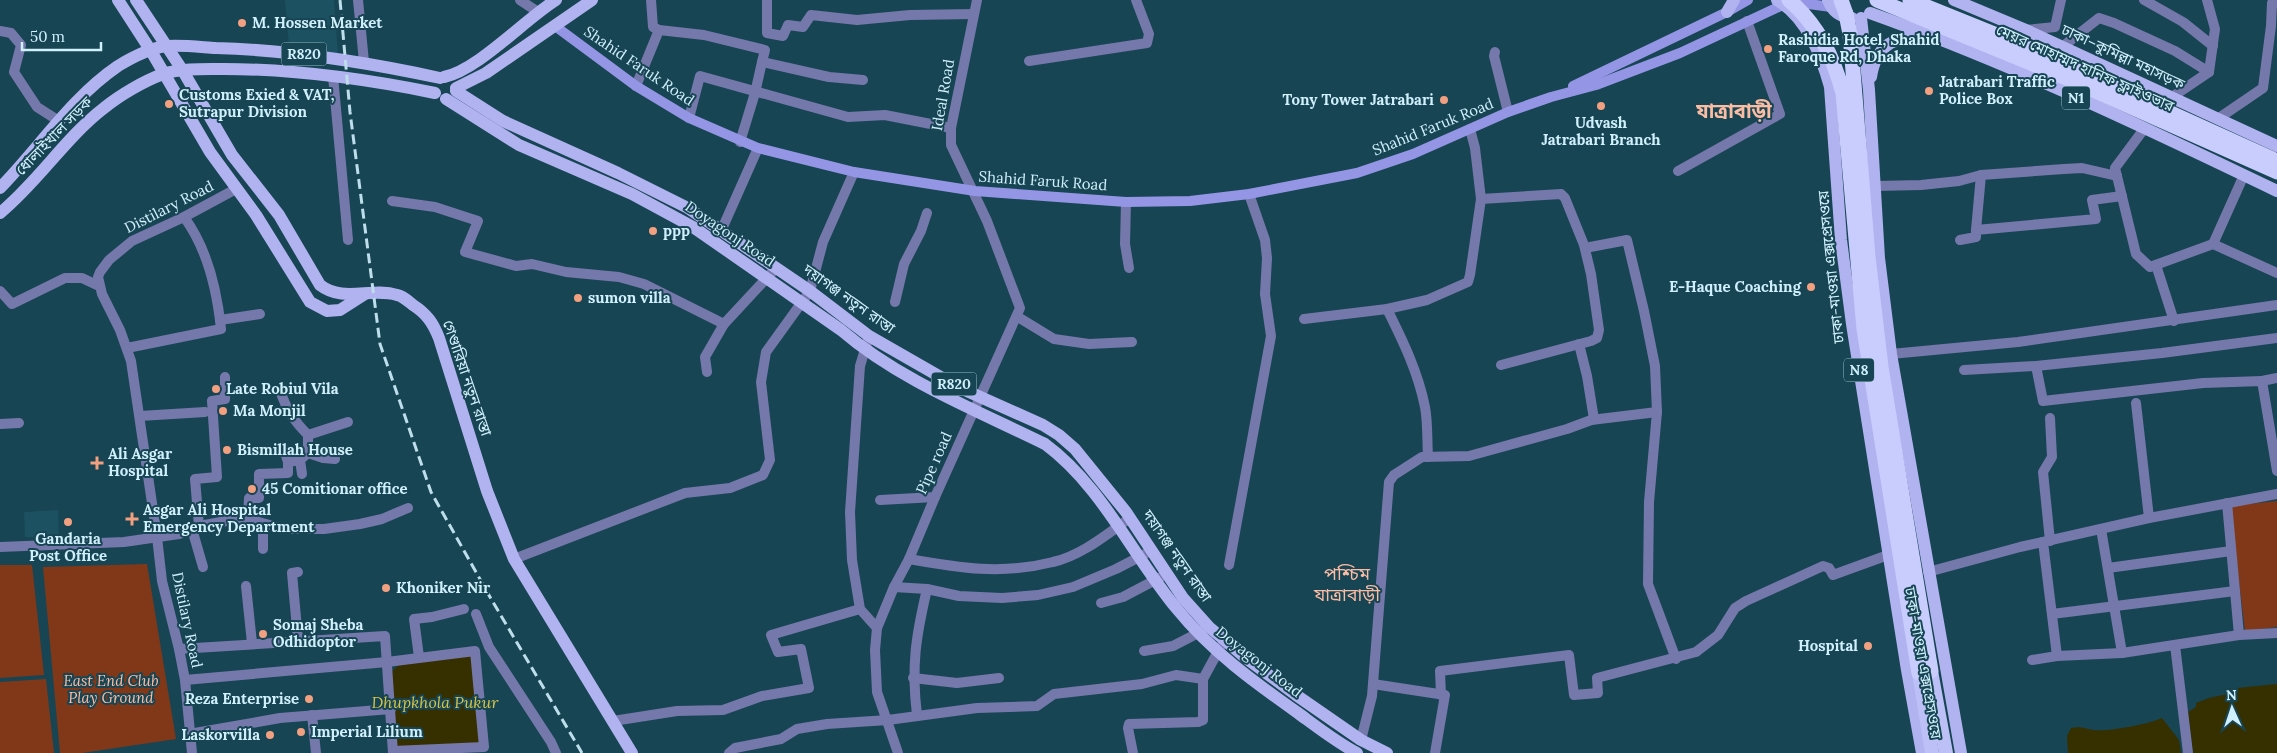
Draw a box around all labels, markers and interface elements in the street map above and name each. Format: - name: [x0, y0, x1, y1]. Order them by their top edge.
- place label: M. Hossen Market: [252, 13, 383, 32]
- marker: M. Hossen Market: [236, 17, 248, 29]
- street label: ঢাকা–কুমিল্লা মহাসড়ক: [2058, 19, 2189, 94]
- scale bar: [22, 20, 101, 52]
- street label: মেয়র মোহাম্মদ হানিফ ফ্লাইওভার: [1993, 20, 2178, 116]
- street label: Shahid Faruk Road: [581, 22, 698, 110]
- text: 50 m: [30, 27, 65, 46]
- place label: Rashidia Hotel, Shahid Faroque Rd, Dhaka: [1778, 30, 1939, 66]
- road number: R820: [282, 42, 326, 66]
- marker: Rashidia Hotel, Shahid Faroque Rd, Dhaka: [1762, 43, 1774, 55]
- street label: Ideal Road: [927, 58, 958, 132]
- place label: Jatrabari Traffic Police Box: [1939, 72, 2055, 108]
- place label: Customs Exied & VAT, Sutrapur Division: [179, 85, 335, 121]
- marker: Jatrabari Traffic Police Box: [1923, 85, 1935, 97]
- road number: N1: [2062, 86, 2090, 110]
- place label: Tony Tower Jatrabari: [1283, 90, 1434, 109]
- street label: ধোলাইখাল সড়ক: [11, 92, 97, 179]
- street label: Shahid Faruk Road: [1369, 94, 1496, 160]
- marker: Tony Tower Jatrabari: [1438, 94, 1450, 106]
- marker: Customs Exied & VAT, Sutrapur Division: [163, 98, 175, 110]
- district label: যাত্রাবাড়ী: [1695, 98, 1772, 123]
- marker: Udvash Jatrabari Branch: [1595, 100, 1607, 112]
- place label: Udvash Jatrabari Branch: [1541, 113, 1661, 149]
- street label: Shahid Faruk Road: [978, 167, 1108, 194]
- street label: Distilary Road: [121, 176, 217, 237]
- street label: ঢাকা-মাওয়া এক্সপ্রেসওয়ে: [1813, 189, 1848, 345]
- street label: Doyagonj Road: [682, 197, 779, 271]
- place label: ppp: [663, 221, 690, 240]
- marker: ppp: [647, 225, 659, 237]
- street label: দয়াগঞ্জ নতুন রাস্তা: [799, 259, 900, 338]
- place label: E-Haque Coaching: [1669, 277, 1802, 296]
- marker: E-Haque Coaching: [1805, 281, 1817, 293]
- place label: sumon villa: [588, 288, 671, 307]
- marker: sumon villa: [572, 292, 584, 304]
- street label: গেণ্ডারিয়া নতুন রাস্তা: [439, 317, 497, 439]
- road number: N8: [1844, 358, 1874, 382]
- road number: R820: [932, 372, 976, 396]
- place label: Late Robiul Vila: [226, 379, 339, 398]
- marker: Late Robiul Vila: [210, 383, 222, 395]
- place label: Ma Monjil: [233, 401, 306, 420]
- marker: Ma Monjil: [217, 405, 229, 417]
- street label: Pipe road: [911, 429, 956, 497]
- place label: Bismillah House: [237, 440, 353, 459]
- place label: Ali Asgar Hospital: [108, 444, 173, 480]
- marker: Bismillah House: [221, 444, 233, 456]
- marker: Ali Asgar Hospital: [90, 456, 104, 470]
- place label: 45 Comitionar office: [262, 479, 408, 498]
- marker: 45 Comitionar office: [246, 483, 258, 495]
- place label: Asgar Ali Hospital Emergency Department: [143, 500, 315, 536]
- street label: দয়াগঞ্জ নতুন রাস্তা: [1138, 505, 1217, 606]
- marker: Asgar Ali Hospital Emergency Department: [125, 512, 139, 526]
- marker: Gandaria Post Office: [62, 516, 74, 528]
- place label: Gandaria Post Office: [29, 529, 107, 565]
- district label: পশ্চিম যাত্রাবাড়ী: [1313, 562, 1380, 606]
- street label: Distilary Road: [168, 570, 207, 670]
- place label: Khoniker Nir: [396, 578, 491, 597]
- marker: Khoniker Nir: [380, 582, 392, 594]
- street label: ঢাকা-মাওয়া এক্সপ্রেসওয়ে: [1901, 585, 1946, 741]
- place label: Somaj Sheba Odhidoptor: [273, 615, 363, 651]
- street label: Doyagonj Road: [1212, 622, 1306, 701]
- marker: Somaj Sheba Odhidoptor: [257, 628, 269, 640]
- place label: Hospital: [1798, 636, 1858, 655]
- marker: Hospital: [1862, 640, 1874, 652]
- park label: East End Club Play Ground: [63, 671, 159, 707]
- north arrow: [2207, 683, 2257, 733]
- text: N: [2225, 686, 2237, 704]
- place label: Reza Enterprise: [185, 689, 299, 708]
- water label: Dhupkhola Pukur: [372, 692, 499, 712]
- marker: Reza Enterprise: [303, 693, 315, 705]
- place label: Imperial Lilium: [311, 722, 423, 741]
- place label: Laskorvilla: [181, 725, 260, 744]
- marker: Imperial Lilium: [295, 726, 307, 738]
- marker: Laskorvilla: [264, 729, 276, 741]

